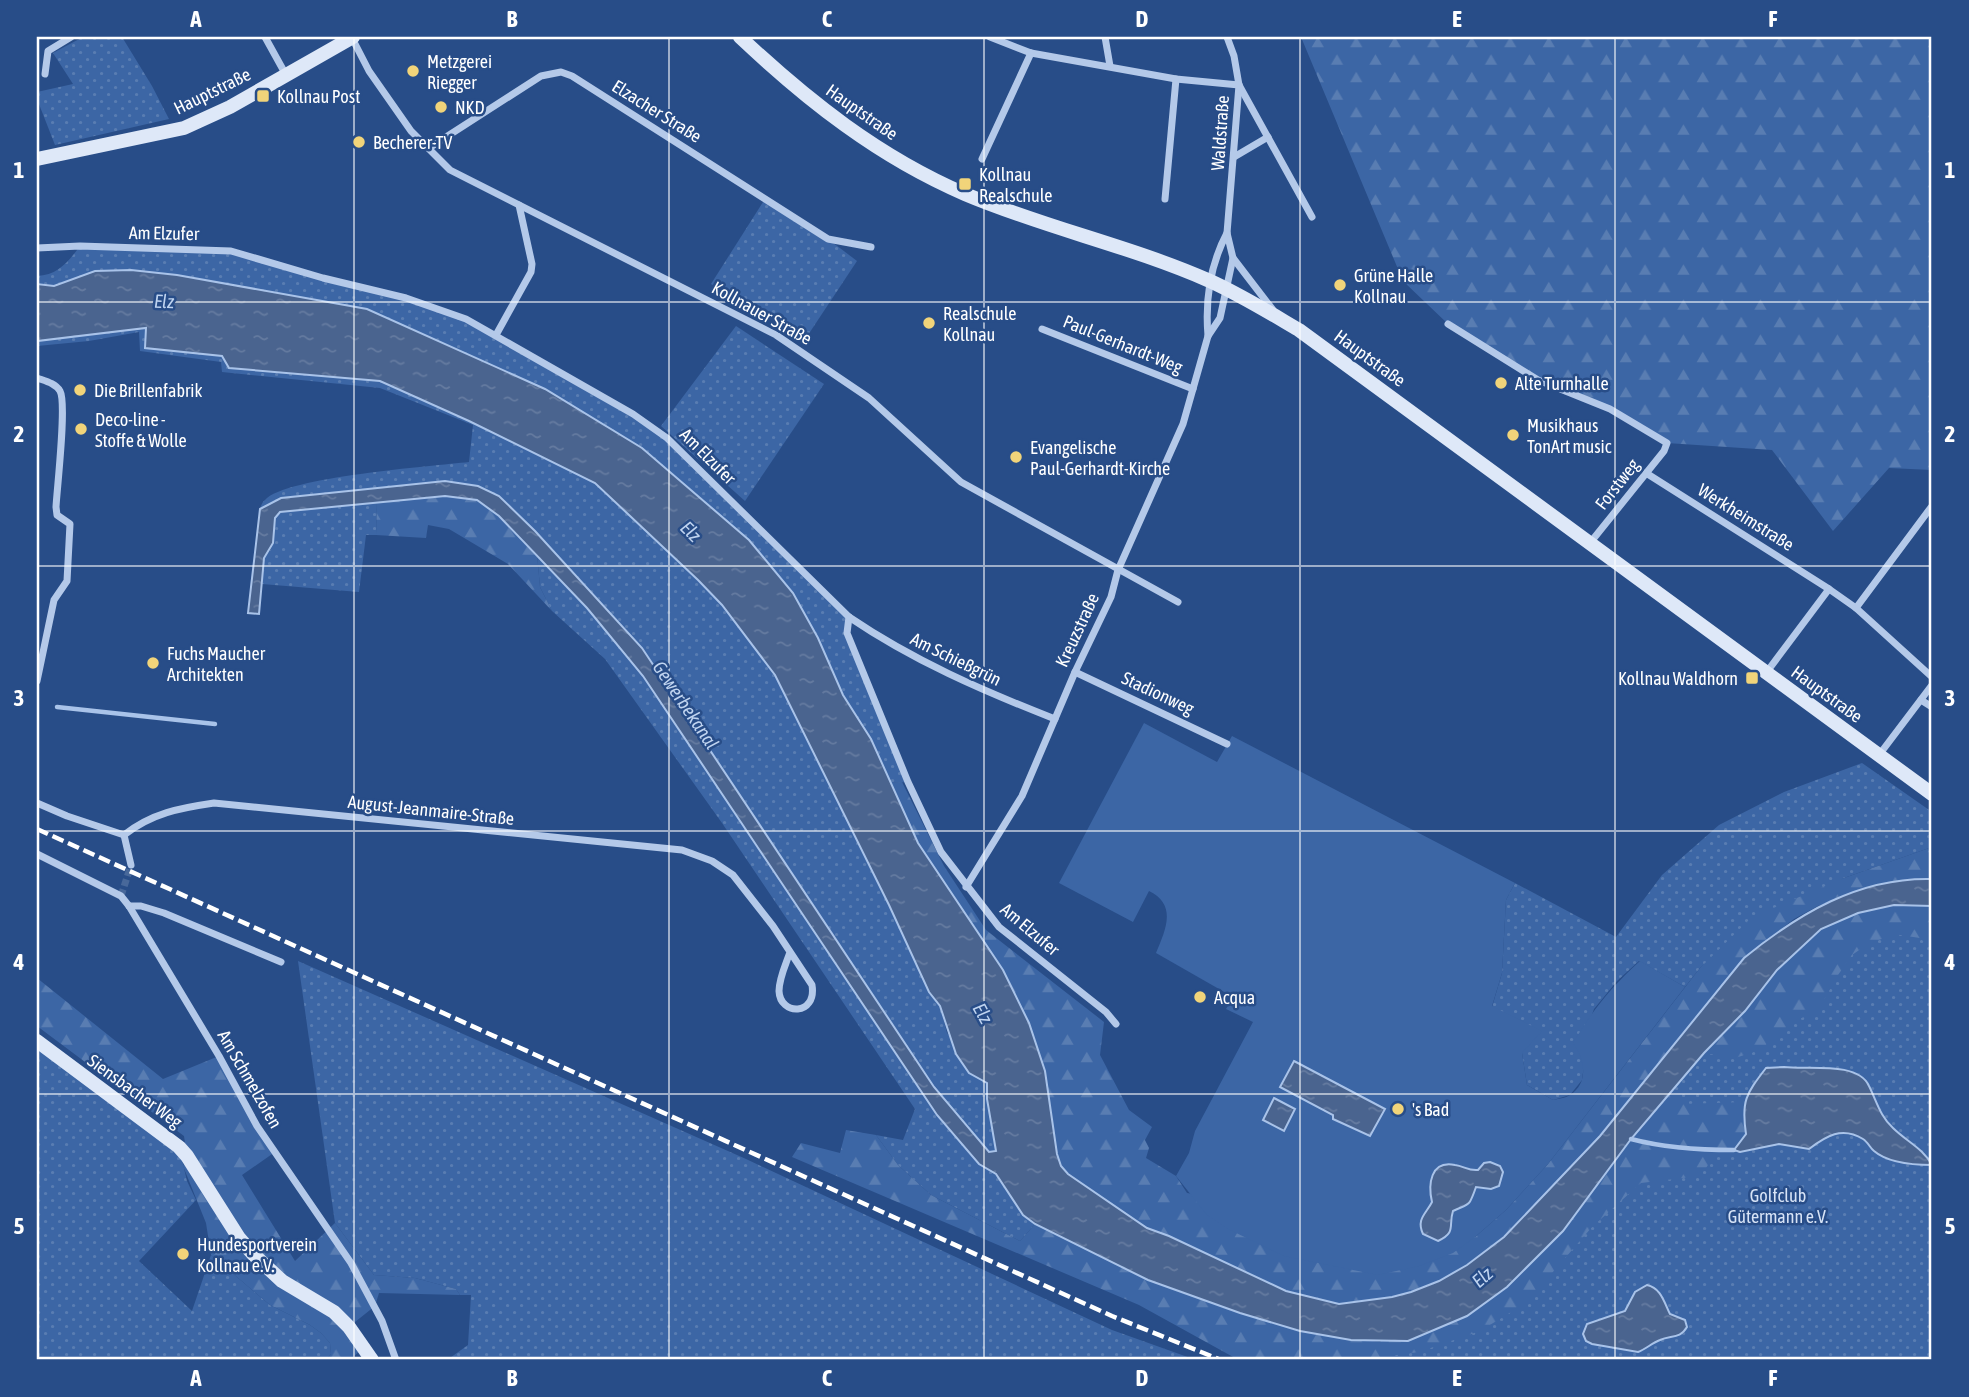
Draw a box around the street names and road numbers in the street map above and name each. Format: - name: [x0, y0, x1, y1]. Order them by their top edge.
- street label: Hauptstraße: [170, 63, 254, 119]
- street label: Elzacher Straße: [608, 75, 706, 147]
- street label: Hauptstraße: [822, 80, 902, 144]
- street label: Waldstraße: [1207, 95, 1233, 171]
- street label: Am Elzufer: [129, 222, 200, 244]
- street label: Kollnauer Straße: [708, 277, 816, 349]
- street label: Paul-Gerhardt-Weg: [1060, 311, 1186, 378]
- street label: Hauptstraße: [1330, 325, 1410, 391]
- street label: Am Elzufer: [676, 424, 741, 489]
- street label: Forstweg: [1591, 454, 1643, 514]
- street label: Werkheimstraße: [1694, 479, 1798, 555]
- street label: Kreuzstraße: [1051, 590, 1103, 670]
- street label: Am Schießgrün: [907, 628, 1005, 690]
- street label: Hauptstraße: [1787, 661, 1867, 727]
- street label: Stadionweg: [1118, 667, 1198, 719]
- street label: August-Jeanmaire-Straße: [347, 791, 515, 829]
- street label: Am Elzufer: [996, 898, 1064, 960]
- street label: Am Schmelzofen: [213, 1026, 287, 1132]
- street label: Siensbacher Weg: [84, 1050, 187, 1132]

